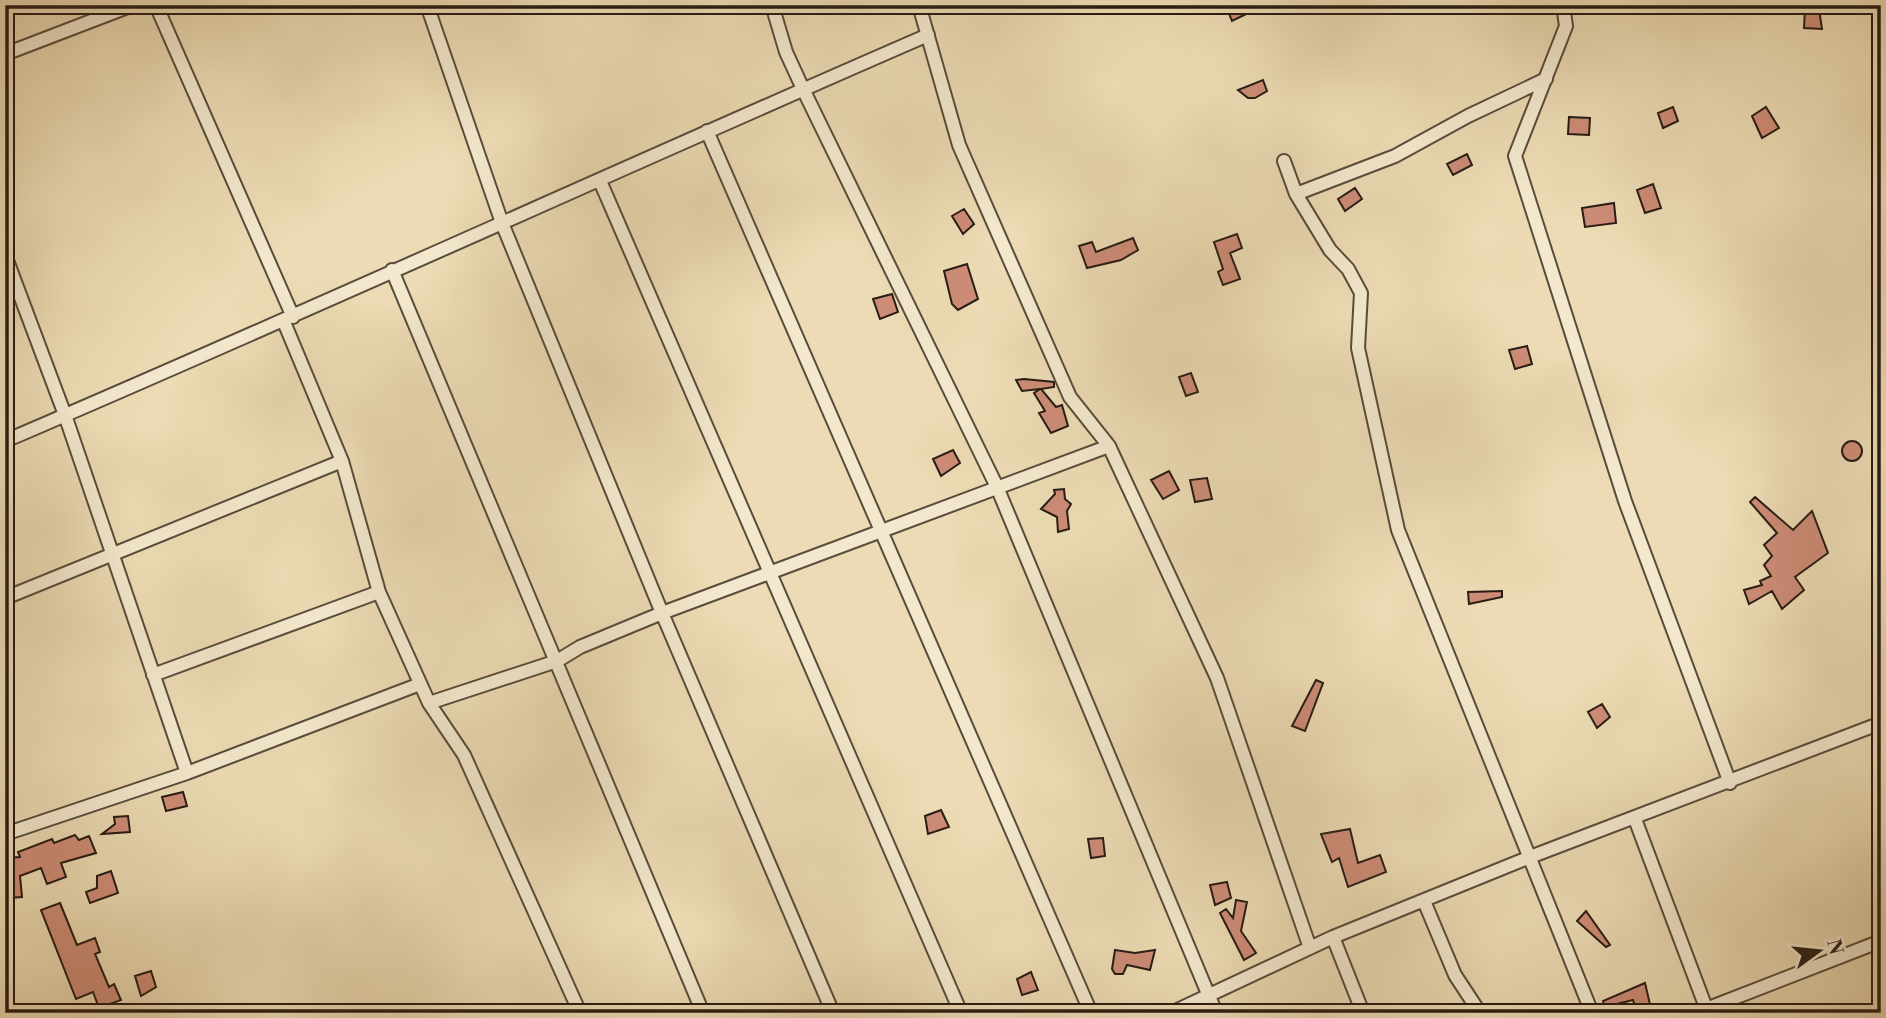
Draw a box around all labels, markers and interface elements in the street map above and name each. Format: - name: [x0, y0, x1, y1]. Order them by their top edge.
- north arrow: [1784, 916, 1854, 986]
- text: N: [1821, 936, 1848, 957]

